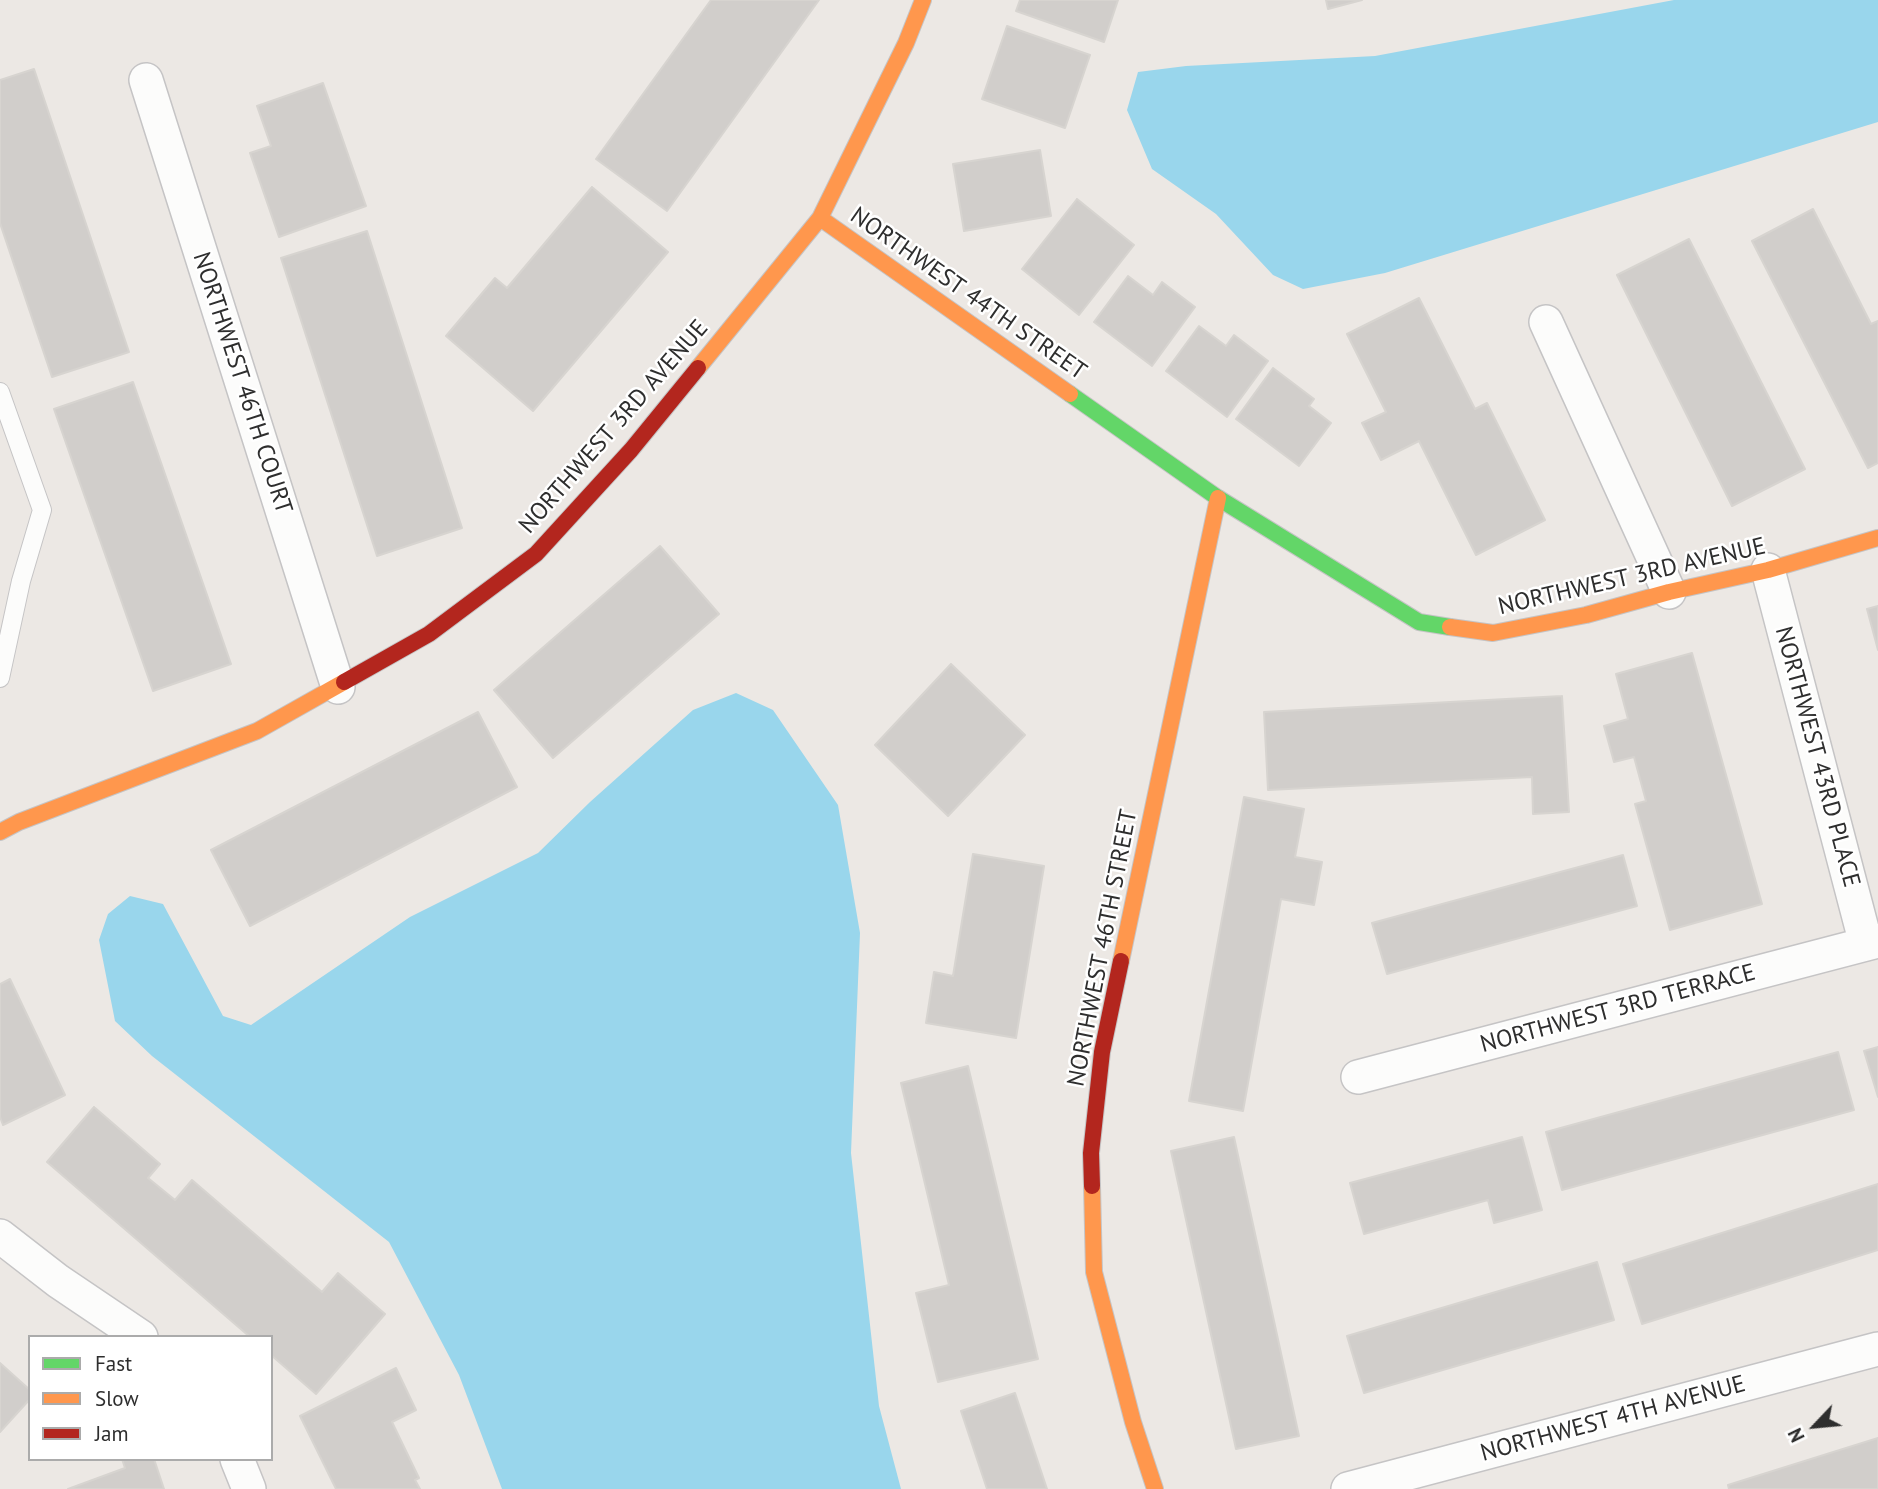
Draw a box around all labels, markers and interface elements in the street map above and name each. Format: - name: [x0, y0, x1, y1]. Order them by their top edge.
- street label: NORTHWEST 44TH STREET: [844, 201, 1092, 387]
- street label: NORTHWEST 46TH COURT: [186, 249, 298, 517]
- street label: NORTHWEST 3RD AVENUE: [513, 314, 715, 540]
- street label: NORTHWEST 3RD AVENUE: [1495, 532, 1769, 622]
- street label: NORTHWEST 43RD PLACE: [1768, 624, 1866, 890]
- street label: NORTHWEST 46TH STREET: [1062, 807, 1144, 1089]
- street label: NORTHWEST 3RD TERRACE: [1477, 958, 1759, 1060]
- legend: [28, 1335, 273, 1461]
- text: Fast: [95, 1350, 132, 1377]
- street label: NORTHWEST 4TH AVENUE: [1477, 1370, 1749, 1468]
- text: Slow: [95, 1385, 139, 1412]
- north arrow: [1780, 1391, 1850, 1461]
- text: Jam: [95, 1420, 129, 1447]
- text: N: [1783, 1424, 1810, 1446]

